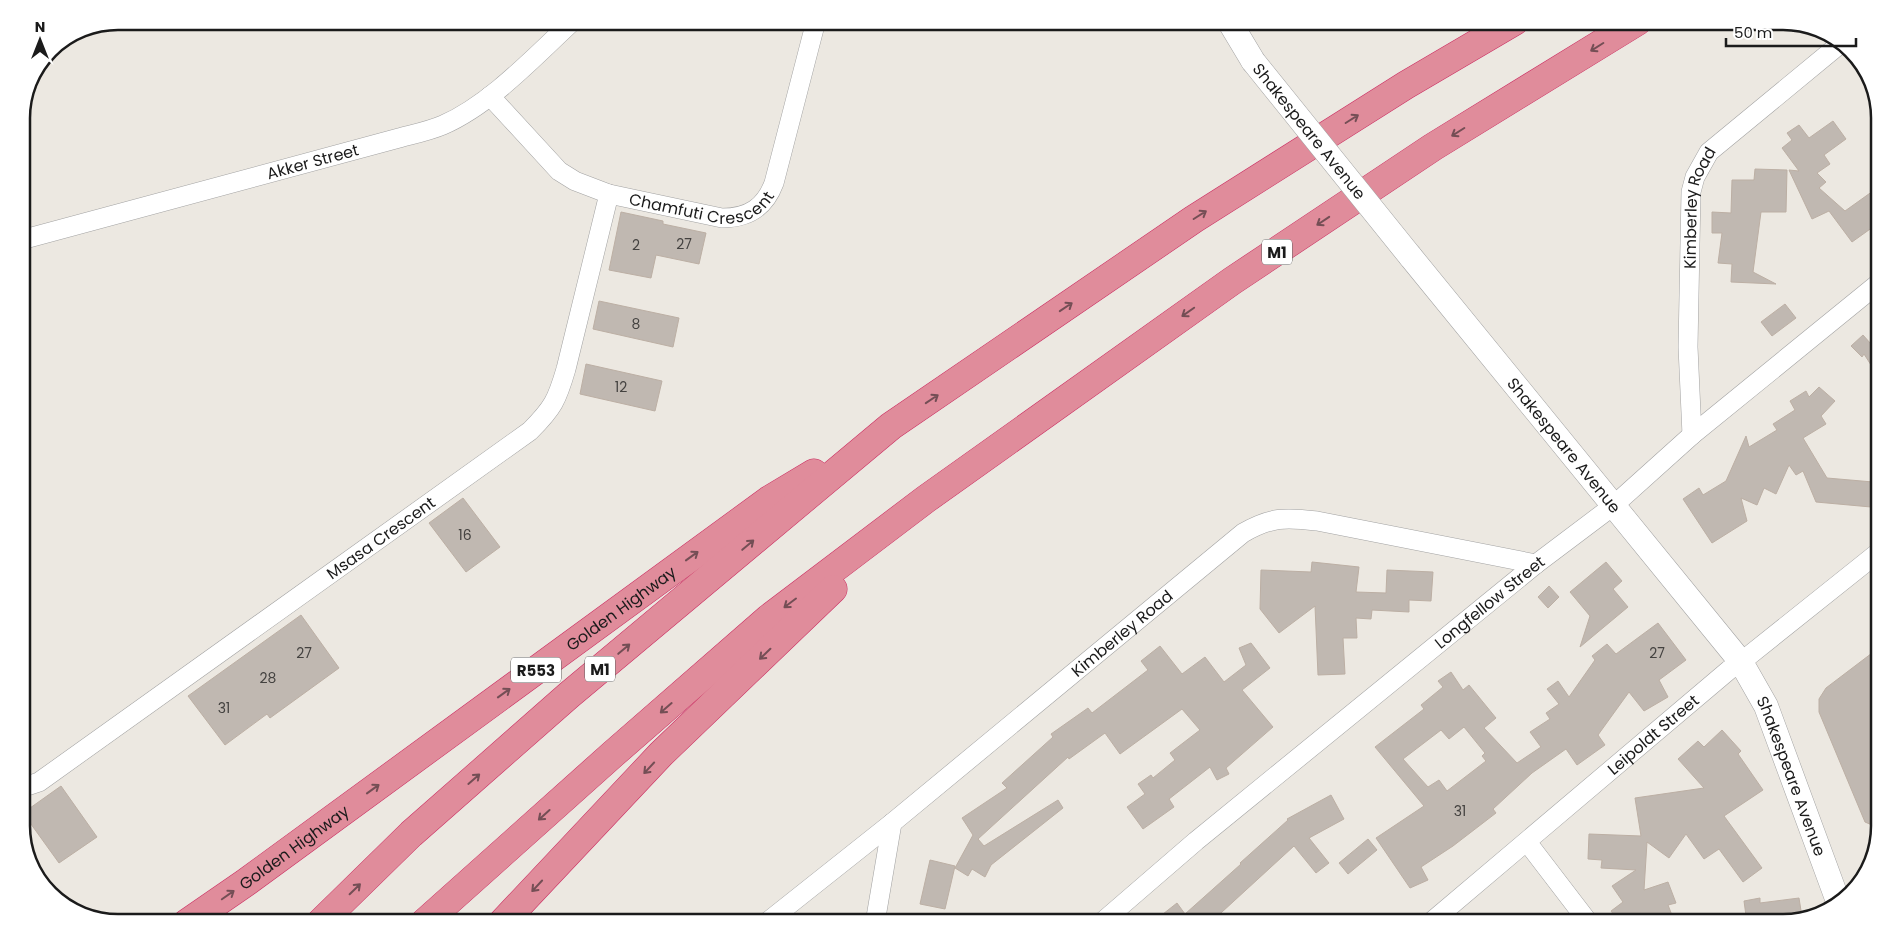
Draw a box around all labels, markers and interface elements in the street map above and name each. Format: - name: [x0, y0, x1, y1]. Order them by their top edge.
- north arrow: [15, 15, 65, 65]
- scale bar: [1726, 15, 1856, 47]
- text: N: [35, 17, 45, 37]
- text: 50 m: [1734, 22, 1772, 43]
- one-way arrow: [1590, 42, 1604, 52]
- street label: Shakespeare Avenue: [1248, 58, 1371, 204]
- one-way arrow: [1345, 114, 1359, 124]
- one-way arrow: [1452, 127, 1466, 137]
- street label: Akker Street: [264, 138, 361, 185]
- street label: Kimberley Road: [1678, 142, 1721, 269]
- street label: Chamfuti Crescent: [621, 176, 773, 206]
- text: Chamfuti Crescent: [627, 186, 780, 230]
- one-way arrow: [1193, 210, 1207, 221]
- one-way arrow: [1316, 216, 1330, 226]
- house number: 27: [676, 234, 692, 254]
- house number: 2: [632, 235, 640, 255]
- road number: M1: [1262, 240, 1292, 264]
- one-way arrow: [1059, 302, 1073, 312]
- one-way arrow: [1182, 307, 1195, 318]
- house number: 8: [632, 314, 641, 334]
- street label: Shakespeare Avenue: [1502, 372, 1627, 518]
- house number: 12: [615, 377, 627, 397]
- one-way arrow: [924, 394, 938, 404]
- street label: Msasa Crescent: [322, 491, 440, 585]
- house number: 16: [458, 525, 472, 545]
- one-way arrow: [742, 540, 755, 551]
- street label: Longfellow Street: [1430, 550, 1549, 654]
- one-way arrow: [685, 551, 699, 561]
- street label: Golden Highway: [561, 560, 681, 656]
- street label: Kimberley Road: [1066, 584, 1178, 682]
- one-way arrow: [783, 598, 797, 608]
- house number: 27: [296, 643, 312, 663]
- house number: 27: [1649, 643, 1665, 663]
- one-way arrow: [617, 644, 630, 655]
- one-way arrow: [759, 648, 771, 660]
- road number: M1: [585, 656, 615, 682]
- road number: R553: [511, 658, 561, 682]
- house number: 28: [260, 668, 277, 688]
- one-way arrow: [497, 688, 511, 698]
- street label: Leipoldt Street: [1602, 689, 1704, 780]
- street label: Shakespeare Avenue: [1751, 692, 1832, 859]
- house number: 31: [218, 698, 230, 718]
- one-way arrow: [660, 702, 673, 713]
- one-way arrow: [643, 761, 655, 774]
- one-way arrow: [468, 773, 481, 784]
- one-way arrow: [366, 784, 380, 794]
- street label: Golden Highway: [234, 799, 354, 895]
- house number: 31: [1454, 801, 1466, 821]
- one-way arrow: [538, 810, 551, 821]
- one-way arrow: [531, 879, 543, 892]
- one-way arrow: [348, 883, 361, 895]
- one-way arrow: [220, 890, 234, 900]

